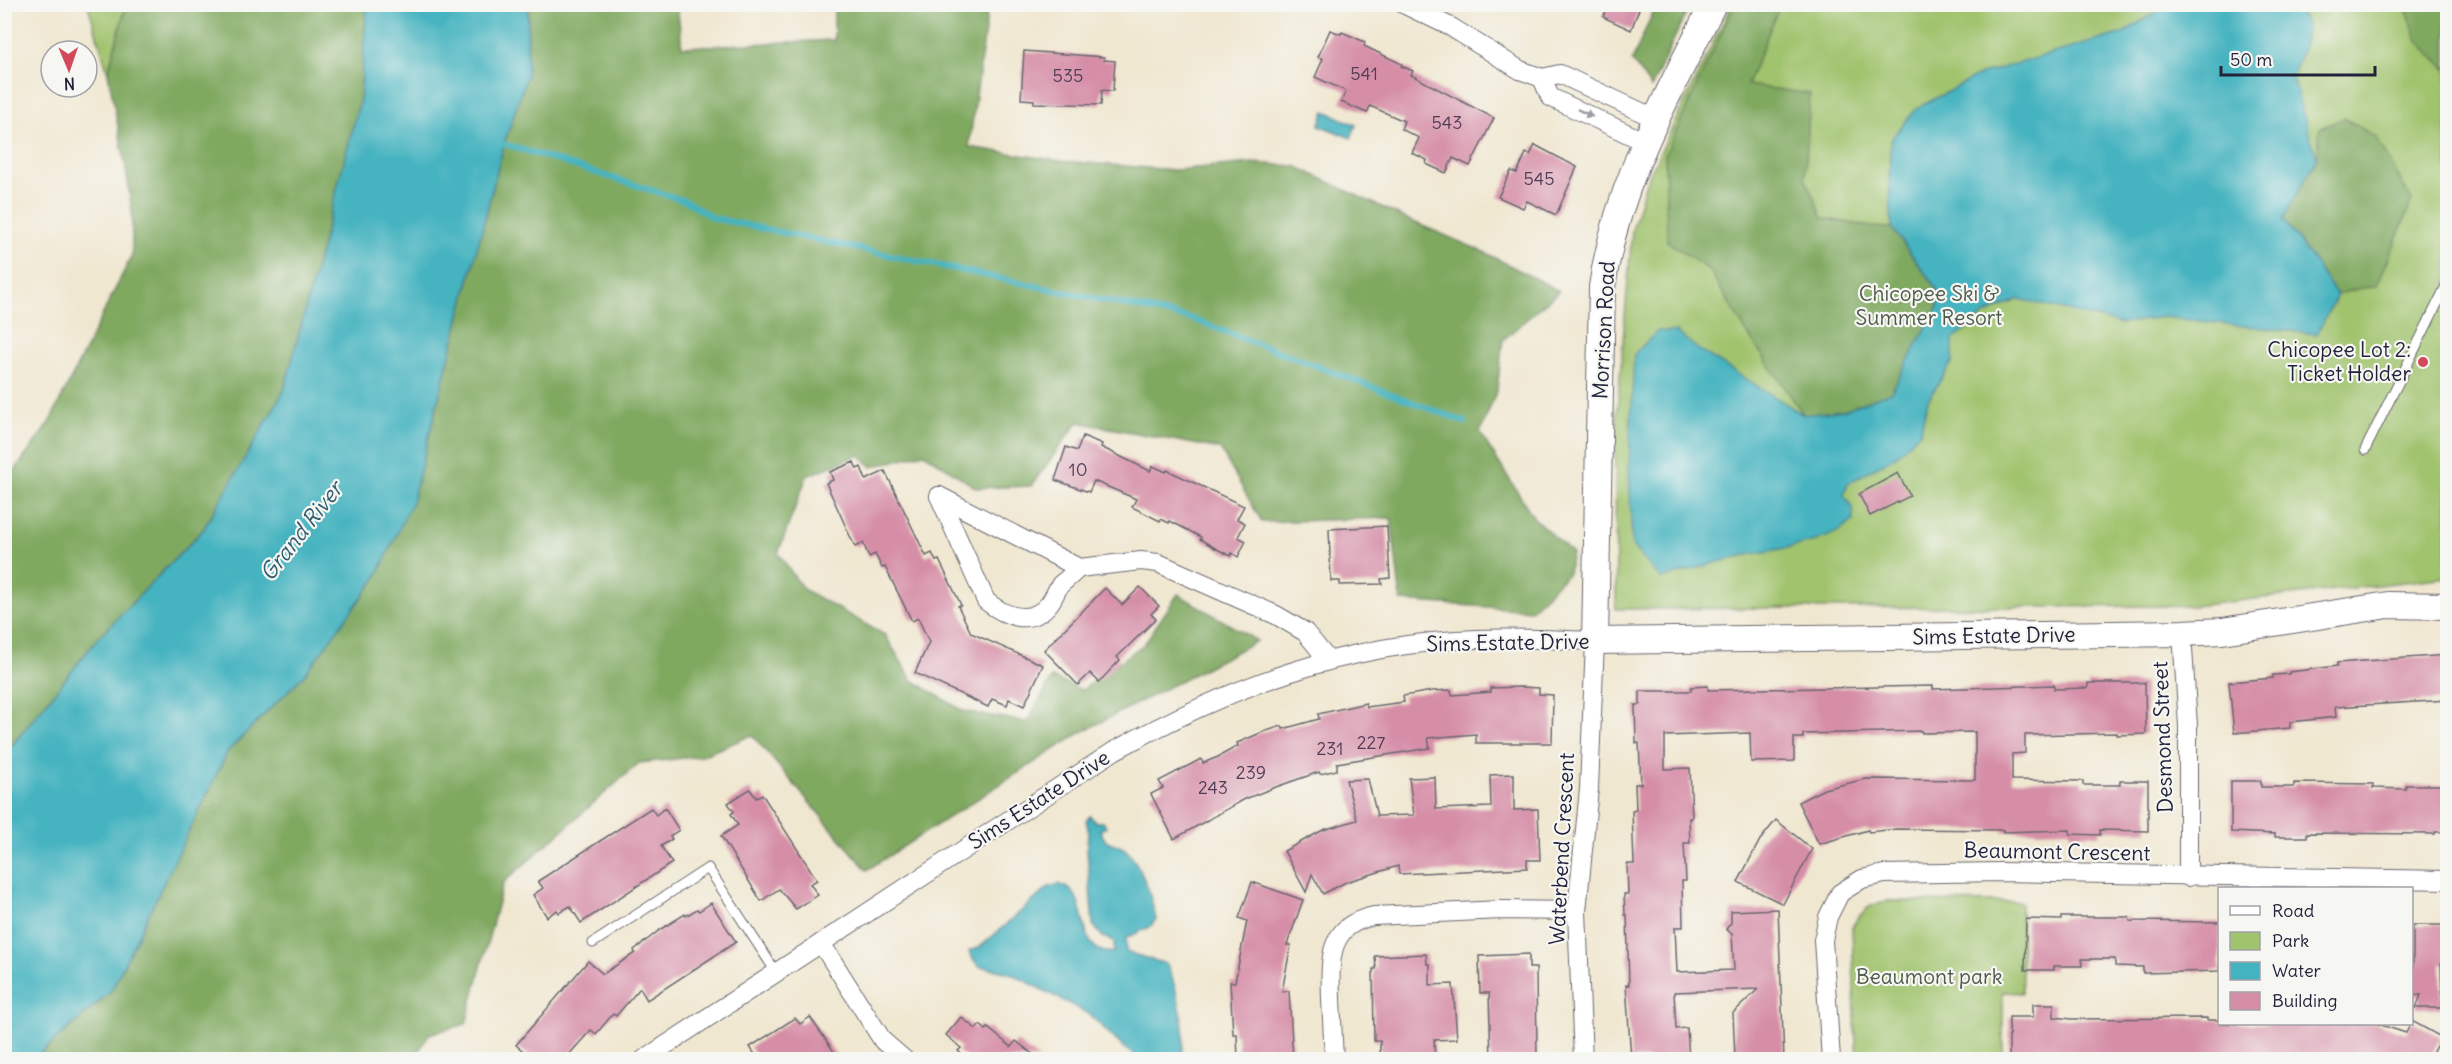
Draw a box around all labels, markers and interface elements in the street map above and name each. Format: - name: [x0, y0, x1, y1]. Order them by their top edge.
- north arrow: [39, 39, 99, 99]
- scale bar: [2221, 39, 2376, 77]
- text: 50 m: [2230, 48, 2272, 71]
- house number: 541: [1350, 62, 1378, 85]
- house number: 535: [1053, 64, 1083, 87]
- text: N: [64, 74, 75, 94]
- one-way arrow: [1577, 109, 1594, 118]
- house number: 543: [1432, 111, 1462, 134]
- house number: 545: [1523, 167, 1555, 190]
- street label: Morrison Road: [1586, 260, 1621, 400]
- park label: Chicopee Ski & Summer Resort: [1856, 280, 2002, 331]
- place label: Chicopee Lot 2: Ticket Holder: [2267, 336, 2411, 387]
- marker: Chicopee Lot 2: Ticket Holder: [2416, 355, 2430, 369]
- house number: 10: [1069, 458, 1088, 481]
- water label: Grand River: [253, 473, 350, 586]
- street label: Sims Estate Drive: [1912, 621, 2076, 650]
- street label: Sims Estate Drive: [1426, 628, 1590, 657]
- street label: Desmond Street: [2146, 661, 2179, 813]
- house number: 227: [1357, 731, 1385, 754]
- house number: 231: [1316, 737, 1344, 760]
- street label: Sims Estate Drive: [963, 744, 1114, 855]
- street label: Waterbend Crescent: [1543, 752, 1580, 946]
- house number: 239: [1236, 761, 1266, 784]
- house number: 243: [1198, 776, 1228, 799]
- street label: Beaumont Crescent: [1963, 836, 2151, 867]
- legend: [2218, 887, 2413, 1025]
- text: Road: [2272, 899, 2315, 922]
- text: Park: [2272, 929, 2309, 952]
- text: Water: [2272, 959, 2322, 982]
- park label: Beaumont park: [1856, 963, 2002, 990]
- text: Building: [2272, 989, 2337, 1012]

